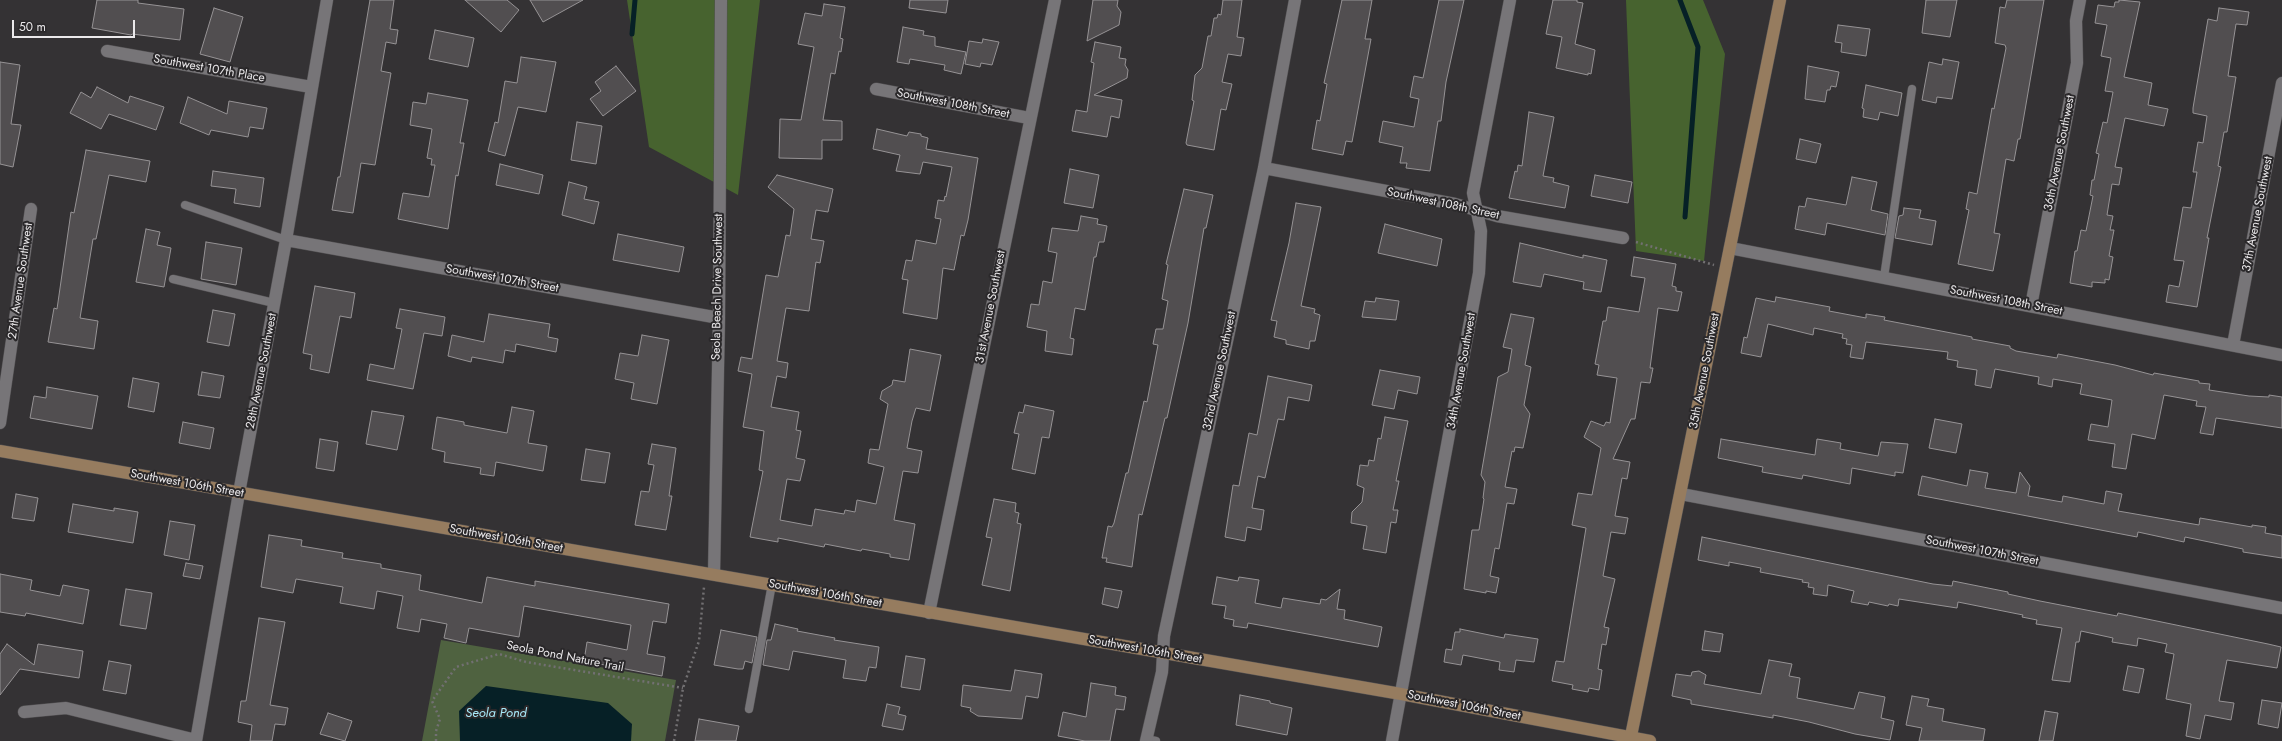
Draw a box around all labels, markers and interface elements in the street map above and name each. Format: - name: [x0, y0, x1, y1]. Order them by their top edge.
- scale bar: [14, 12, 137, 38]
- text: 50 m: [19, 18, 46, 36]
- street label: Southwest 107th Place: [152, 52, 266, 86]
- street label: Southwest 108th Street: [895, 86, 1011, 122]
- street label: 36th Avenue Southwest: [2042, 94, 2078, 212]
- street label: 37th Avenue Southwest: [2240, 155, 2276, 273]
- street label: Southwest 108th Street: [1385, 185, 1501, 223]
- street label: Seola Beach Drive Southwest: [710, 214, 726, 360]
- street label: 27th Avenue Southwest: [6, 222, 36, 340]
- street label: 31st Avenue Southwest: [973, 249, 1009, 365]
- street label: Southwest 107th Street: [444, 262, 560, 296]
- street label: Southwest 108th Street: [1948, 283, 2064, 319]
- street label: 32nd Avenue Southwest: [1200, 310, 1240, 432]
- street label: 28th Avenue Southwest: [244, 312, 280, 430]
- street label: 34th Avenue Southwest: [1445, 312, 1479, 430]
- street label: 35th Avenue Southwest: [1687, 312, 1723, 430]
- street label: Southwest 106th Street: [129, 467, 245, 501]
- street label: Southwest 106th Street: [448, 522, 564, 556]
- street label: Southwest 107th Street: [1925, 533, 2039, 569]
- street label: Southwest 106th Street: [767, 577, 883, 611]
- street label: Southwest 106th Street: [1087, 633, 1203, 667]
- street label: Seola Pond Nature Trail: [505, 639, 625, 675]
- street label: Southwest 106th Street: [1406, 688, 1522, 724]
- water label: Seola Pond: [465, 706, 527, 722]

